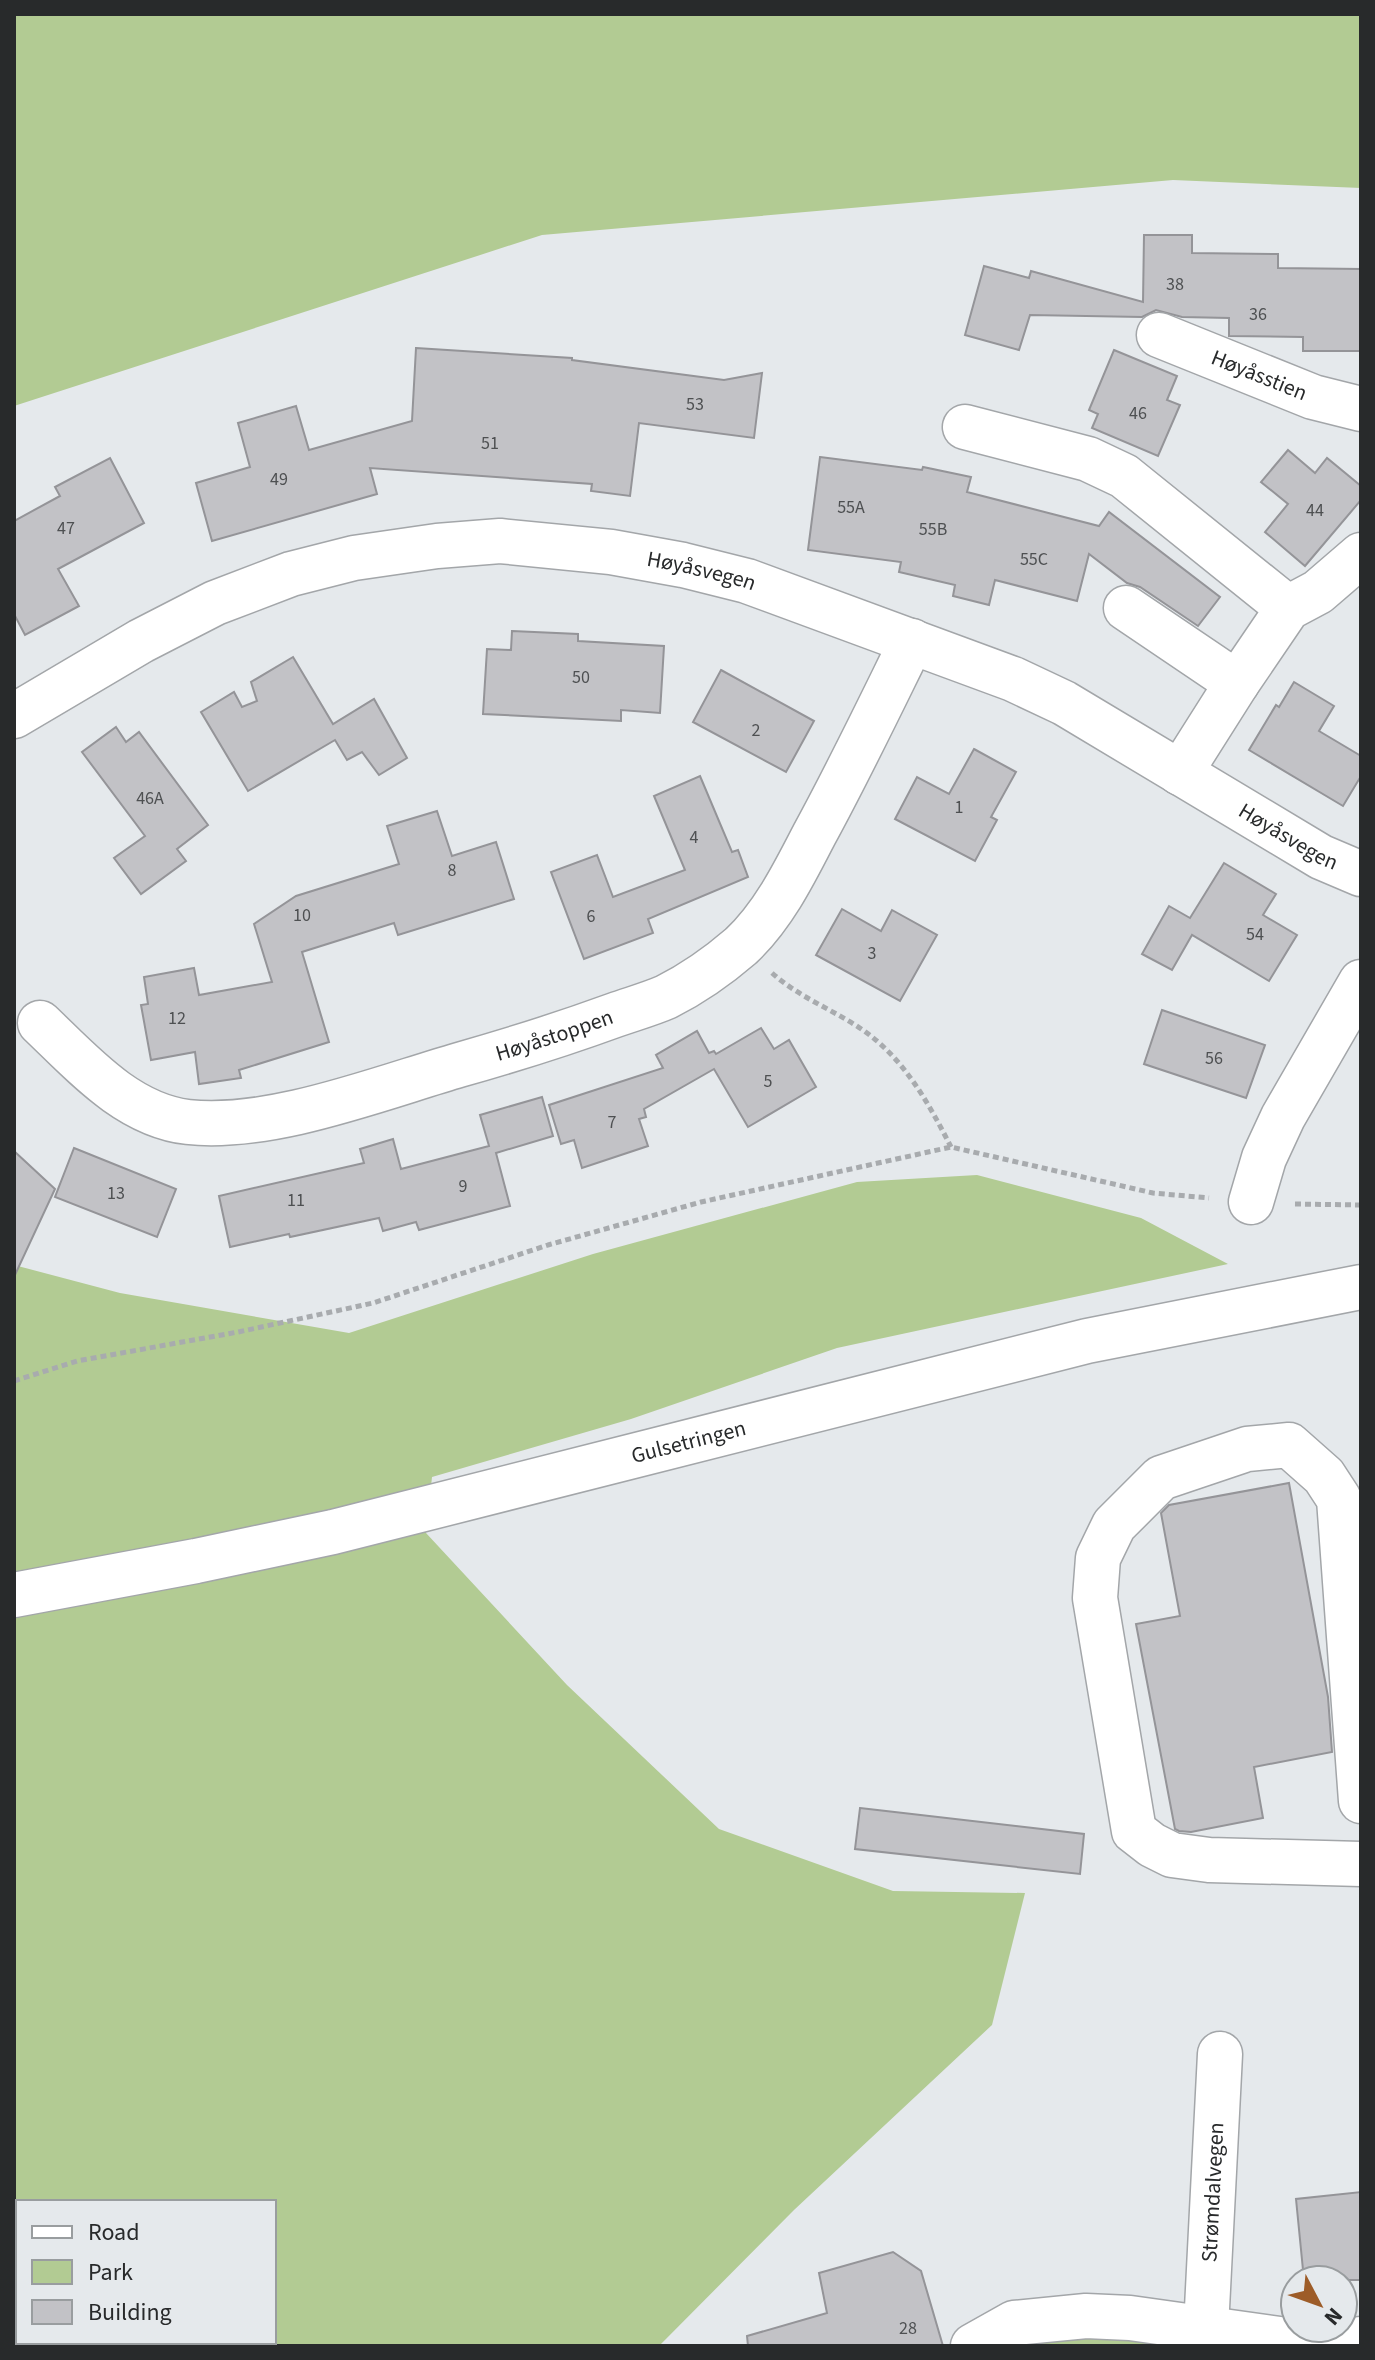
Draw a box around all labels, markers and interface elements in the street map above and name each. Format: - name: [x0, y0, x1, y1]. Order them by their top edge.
- house number: 38: [1166, 272, 1184, 297]
- house number: 36: [1249, 302, 1267, 327]
- street label: Høyåsstien: [1206, 342, 1312, 409]
- house number: 53: [686, 392, 704, 417]
- house number: 46: [1129, 401, 1147, 426]
- house number: 51: [481, 431, 499, 456]
- house number: 49: [270, 467, 288, 492]
- house number: 55A: [837, 495, 865, 520]
- house number: 44: [1306, 498, 1324, 523]
- house number: 47: [57, 516, 75, 541]
- house number: 55B: [919, 517, 947, 542]
- street label: Høyåsvegen: [644, 543, 761, 599]
- house number: 55C: [1020, 547, 1048, 572]
- house number: 50: [572, 665, 590, 690]
- house number: 2: [752, 718, 761, 743]
- house number: 46A: [136, 786, 164, 811]
- house number: 1: [955, 795, 963, 820]
- street label: Høyåsvegen: [1232, 795, 1343, 878]
- house number: 4: [690, 825, 699, 850]
- house number: 8: [448, 858, 457, 883]
- house number: 10: [293, 903, 311, 928]
- house number: 6: [587, 904, 596, 929]
- house number: 54: [1246, 922, 1264, 947]
- house number: 3: [868, 941, 877, 966]
- street label: Høyåstoppen: [492, 1001, 618, 1070]
- house number: 12: [168, 1006, 186, 1031]
- house number: 56: [1205, 1046, 1223, 1071]
- house number: 5: [764, 1069, 773, 1094]
- house number: 7: [608, 1110, 617, 1135]
- house number: 9: [459, 1174, 468, 1199]
- house number: 13: [107, 1181, 125, 1206]
- house number: 11: [287, 1188, 305, 1213]
- street label: Gulsetringen: [628, 1412, 749, 1472]
- street label: Strømdalvegen: [1193, 2122, 1232, 2263]
- legend: [16, 2200, 276, 2344]
- text: Road: [88, 2215, 140, 2250]
- text: Park: [88, 2255, 133, 2290]
- north arrow: [1279, 2264, 1359, 2344]
- text: Building: [88, 2295, 172, 2330]
- text: N: [1316, 2300, 1350, 2332]
- house number: 28: [899, 2316, 917, 2341]

